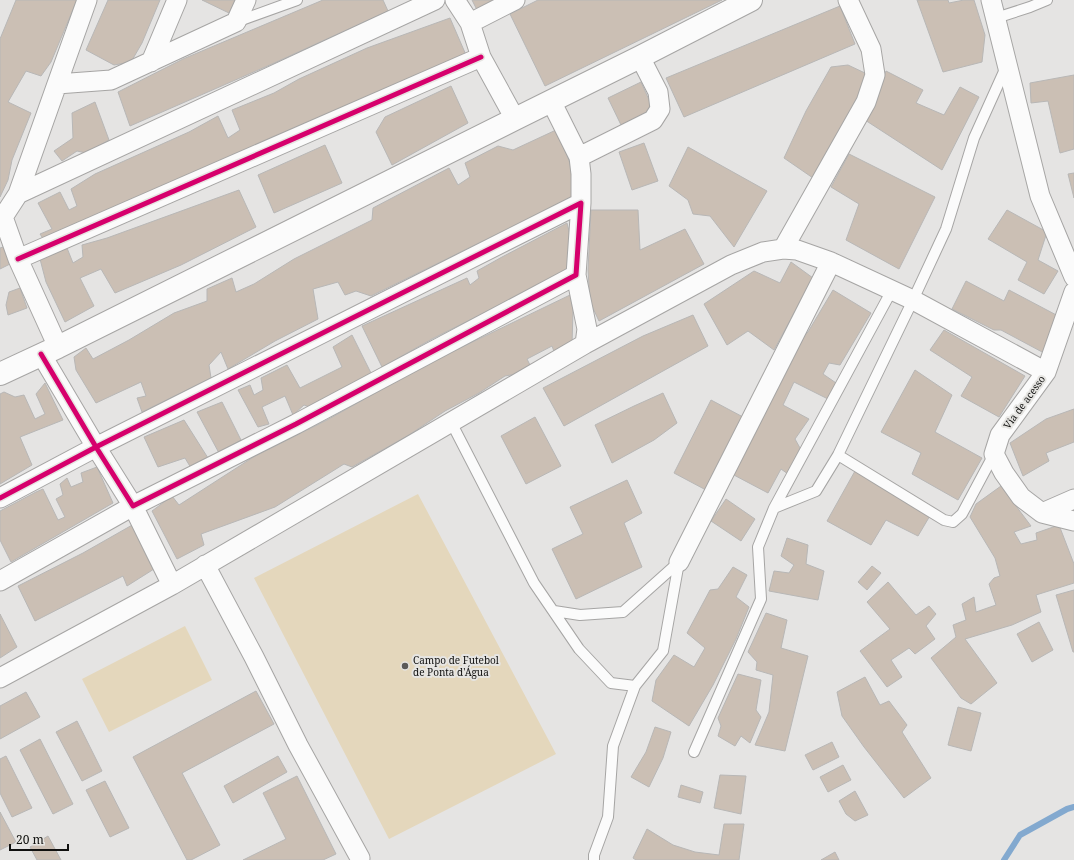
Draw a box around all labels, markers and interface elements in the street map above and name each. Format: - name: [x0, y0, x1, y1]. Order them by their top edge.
- street label: Via de acesso: [1000, 372, 1048, 432]
- place label: Campo de Futebol de Ponta d'Água: [413, 653, 499, 679]
- marker: Campo de Futebol de Ponta d'Água: [400, 661, 410, 671]
- scale bar: [10, 826, 68, 852]
- text: 20 m: [16, 831, 44, 848]

